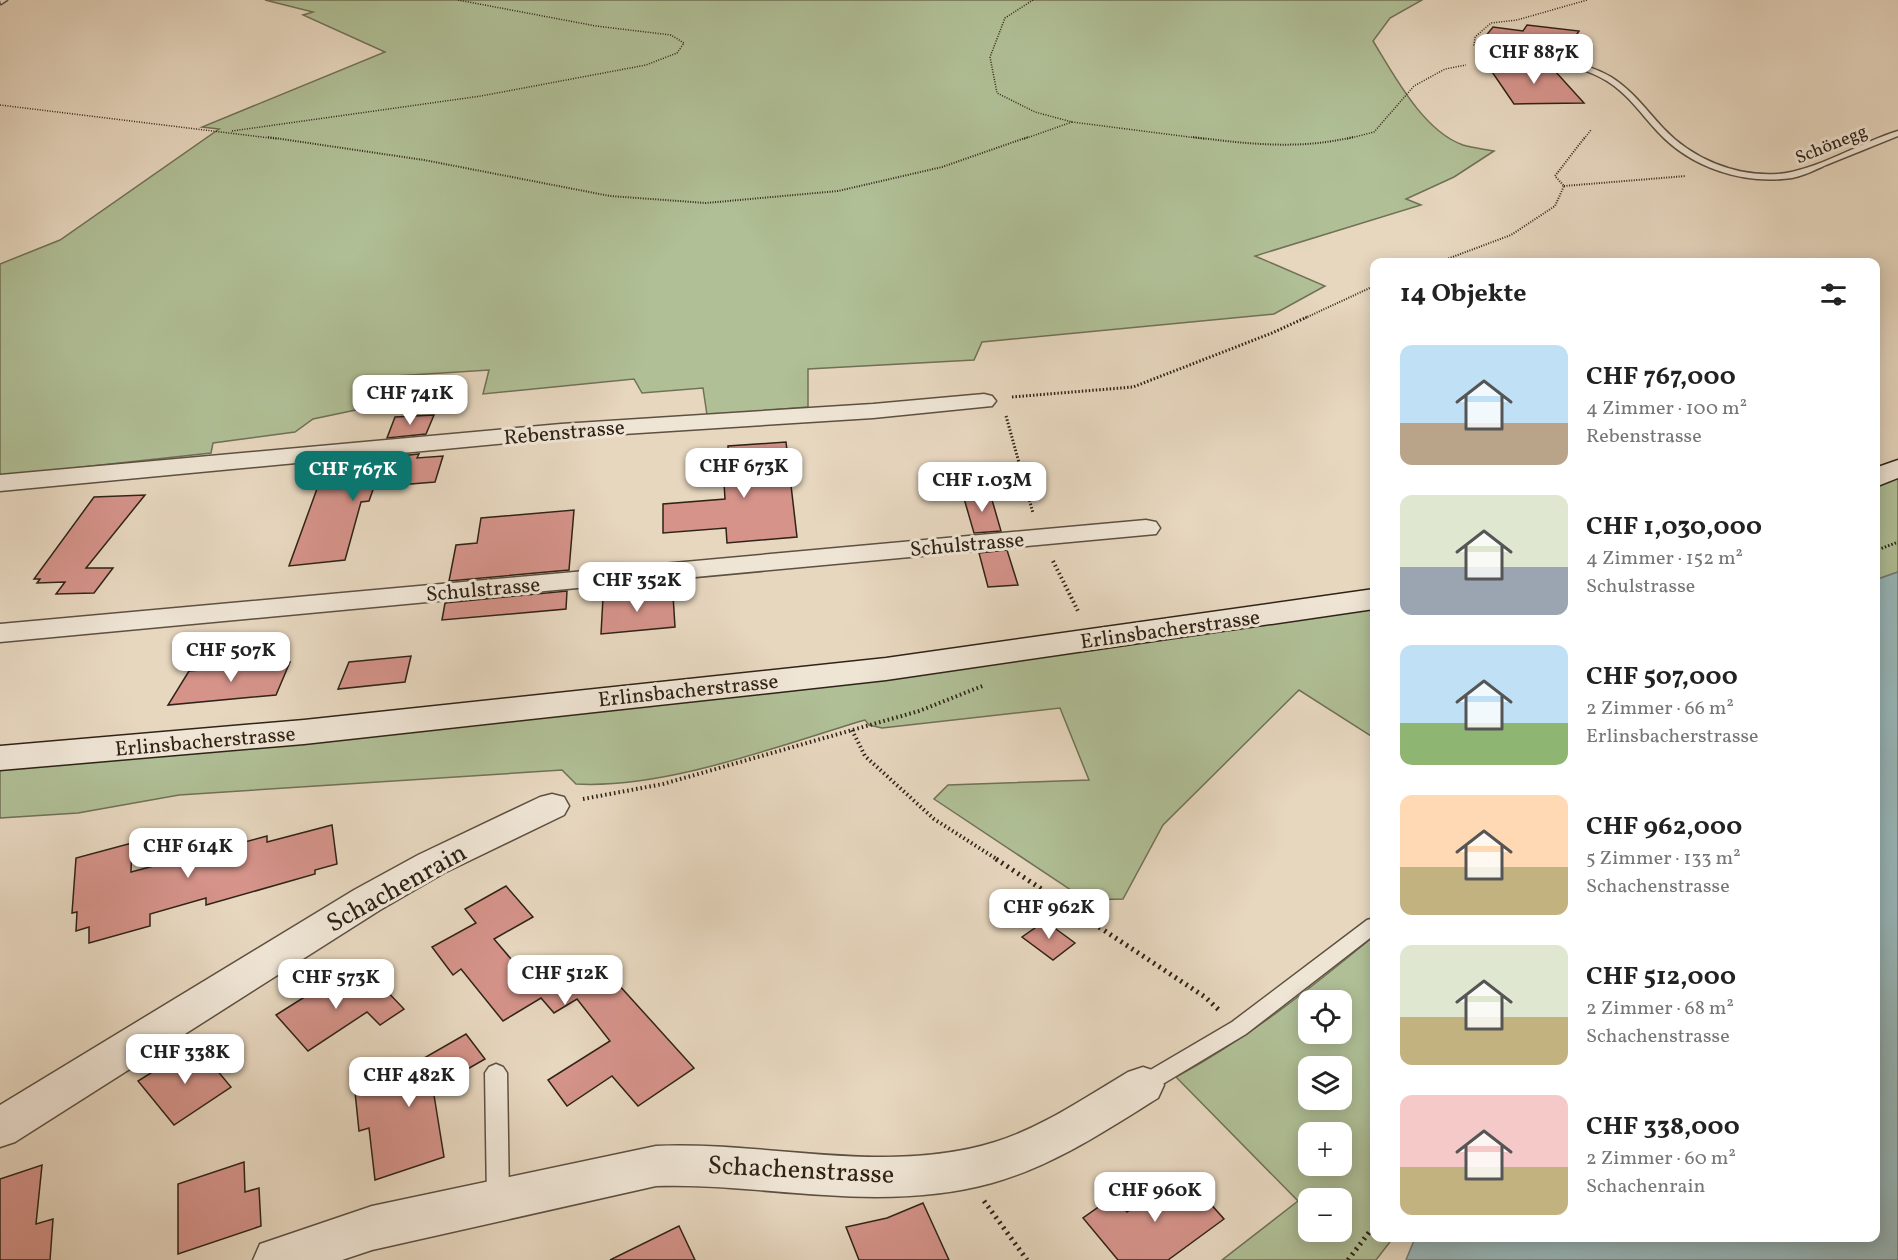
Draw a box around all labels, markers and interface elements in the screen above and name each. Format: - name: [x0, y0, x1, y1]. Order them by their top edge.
- pin: CHF 887K: [1472, 34, 1596, 85]
- text: CHF 887K: [1489, 39, 1579, 67]
- street label: Schönegg: [1792, 120, 1871, 171]
- text: 14 Objekte: [1400, 276, 1526, 312]
- icon: filters: [1817, 278, 1850, 311]
- text: CHF 767,000: [1586, 359, 1736, 395]
- icon: home: [1448, 369, 1520, 441]
- pin: CHF 741K: [348, 375, 472, 426]
- text: CHF 741K: [367, 380, 453, 408]
- text: 4 Zimmer · 100 m²: [1586, 395, 1747, 423]
- street label: Rebenstrasse: [502, 414, 626, 453]
- text: Rebenstrasse: [1586, 423, 1702, 451]
- pin: CHF 673K: [682, 448, 806, 499]
- pin: CHF 767K: [291, 451, 415, 502]
- text: CHF 673K: [699, 453, 789, 481]
- text: CHF 767K: [309, 456, 397, 484]
- pin: CHF 1.03M: [913, 462, 1051, 513]
- text: CHF 1.03M: [932, 467, 1032, 495]
- text: CHF 1,030,000: [1586, 509, 1762, 545]
- icon: home: [1448, 519, 1520, 591]
- street label: Schulstrasse: [909, 526, 1026, 565]
- text: 4 Zimmer · 152 m²: [1586, 545, 1743, 573]
- pin: CHF 352K: [575, 562, 699, 613]
- text: CHF 352K: [593, 567, 681, 595]
- street label: Schulstrasse: [425, 571, 542, 610]
- text: Schulstrasse: [1586, 573, 1695, 601]
- street label: Erlinsbacherstrasse: [1078, 604, 1262, 657]
- pin: CHF 507K: [169, 632, 293, 683]
- text: CHF 507K: [186, 637, 276, 665]
- text: CHF 507,000: [1586, 659, 1738, 695]
- street label: Erlinsbacherstrasse: [597, 668, 780, 715]
- icon: home: [1448, 669, 1520, 741]
- text: 2 Zimmer · 66 m²: [1586, 695, 1734, 723]
- street label: Erlinsbacherstrasse: [114, 720, 297, 765]
- text: Erlinsbacherstrasse: [1586, 723, 1759, 751]
- text: CHF 962,000: [1586, 809, 1742, 845]
- icon: home: [1448, 819, 1520, 891]
- pin: CHF 614K: [126, 828, 250, 879]
- text: CHF 614K: [143, 833, 233, 861]
- street label: Schachenrain: [320, 835, 474, 942]
- text: 5 Zimmer · 133 m²: [1586, 845, 1741, 873]
- text: Schachenstrasse: [1586, 873, 1730, 901]
- pin: CHF 962K: [987, 889, 1111, 940]
- text: CHF 962K: [1003, 894, 1095, 922]
- pin: CHF 512K: [503, 955, 627, 1006]
- pin: CHF 573K: [274, 959, 398, 1010]
- text: CHF 512,000: [1586, 959, 1736, 995]
- text: CHF 512K: [522, 960, 608, 988]
- text: CHF 573K: [292, 964, 380, 992]
- icon: home: [1448, 969, 1520, 1041]
- map controls: [1298, 990, 1352, 1242]
- button: locate: [1298, 990, 1352, 1044]
- text: 2 Zimmer · 68 m²: [1586, 995, 1734, 1023]
- text: Schachenstrasse: [1586, 1023, 1730, 1051]
- pin: CHF 338K: [123, 1034, 247, 1085]
- text: CHF 338K: [140, 1039, 230, 1067]
- button: layers: [1298, 1056, 1352, 1110]
- pin: CHF 482K: [347, 1057, 471, 1108]
- text: CHF 482K: [363, 1062, 455, 1090]
- text: CHF 338,000: [1586, 1109, 1740, 1145]
- icon: home: [1448, 1119, 1520, 1191]
- button: +: [1298, 1122, 1352, 1176]
- text: 2 Zimmer · 60 m²: [1586, 1145, 1736, 1173]
- street label: Schachenstrasse: [707, 1148, 895, 1194]
- pin: CHF 960K: [1093, 1172, 1217, 1223]
- text: Schachenrain: [1586, 1173, 1705, 1201]
- text: CHF 960K: [1108, 1177, 1202, 1205]
- button: −: [1298, 1188, 1352, 1242]

